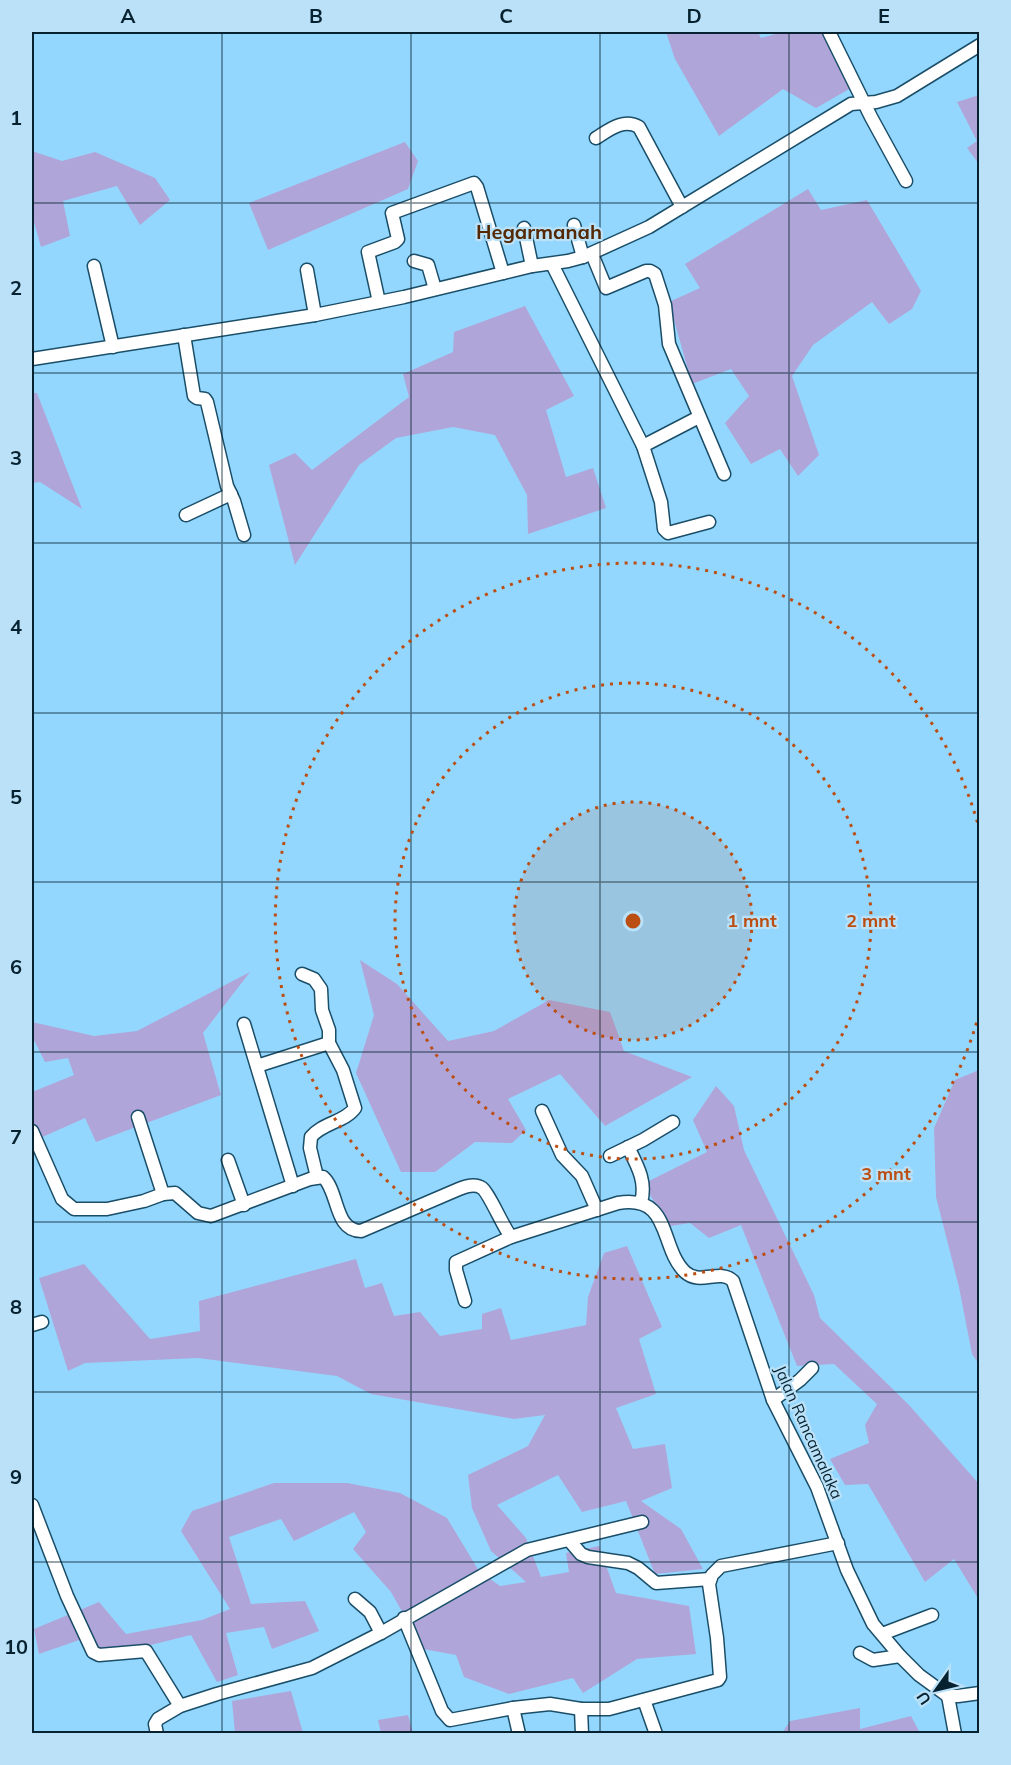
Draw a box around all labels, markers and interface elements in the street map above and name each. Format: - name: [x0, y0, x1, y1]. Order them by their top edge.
- text: A: [121, 3, 136, 28]
- text: B: [309, 3, 323, 28]
- text: C: [499, 3, 513, 28]
- text: D: [686, 3, 702, 28]
- text: E: [878, 3, 890, 28]
- text: 1: [10, 105, 22, 130]
- district label: Hegarmanah: [476, 219, 602, 244]
- text: 2: [10, 275, 22, 300]
- text: 3: [10, 445, 22, 470]
- text: 4: [10, 614, 22, 639]
- text: 5: [10, 784, 22, 809]
- text: 1 mnt: [727, 909, 777, 932]
- text: 2 mnt: [846, 909, 896, 932]
- centre of rings: [623, 911, 643, 931]
- text: 6: [10, 954, 22, 979]
- text: 7: [10, 1124, 22, 1149]
- text: 3 mnt: [861, 1162, 911, 1185]
- text: 8: [10, 1294, 22, 1319]
- street label: Jalan Rancamalaka: [771, 1362, 847, 1502]
- text: 9: [10, 1464, 22, 1489]
- text: 10: [4, 1634, 28, 1659]
- north arrow: [906, 1660, 966, 1720]
- text: U: [912, 1688, 935, 1709]

